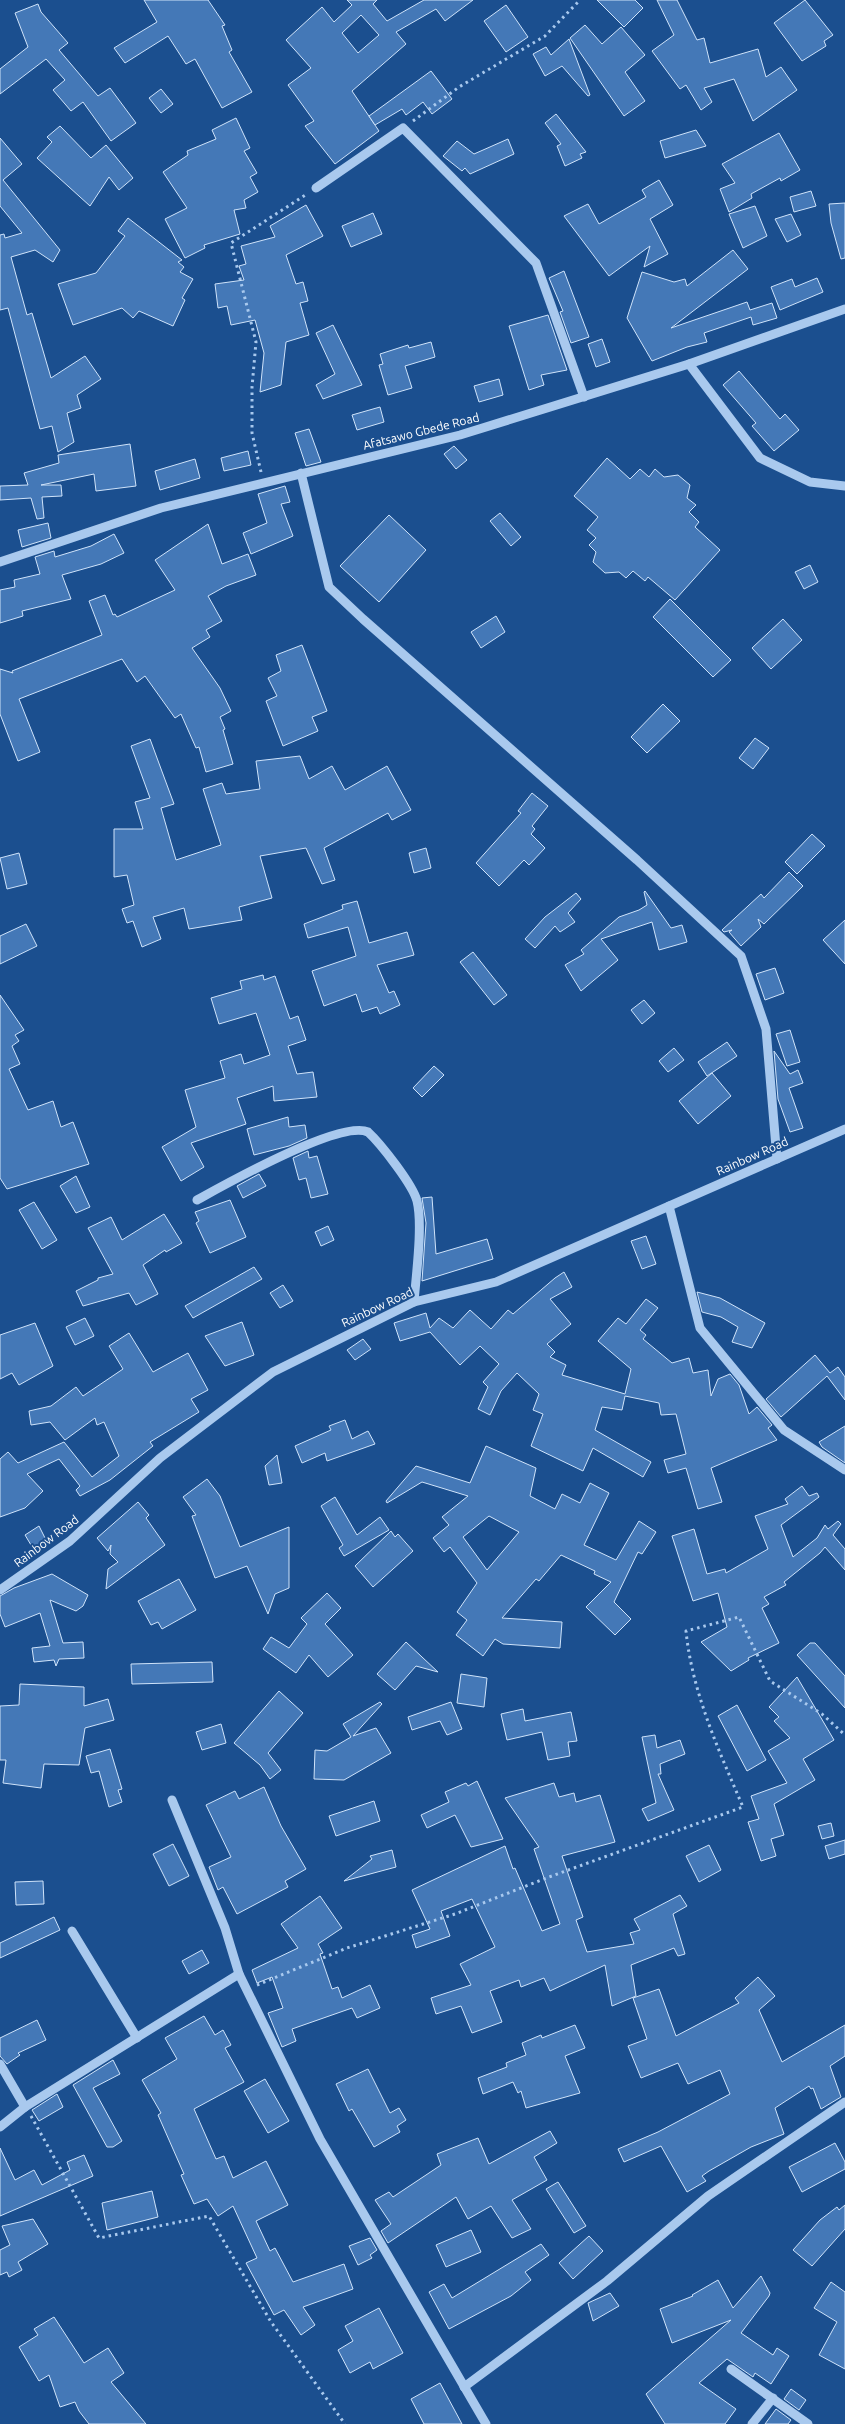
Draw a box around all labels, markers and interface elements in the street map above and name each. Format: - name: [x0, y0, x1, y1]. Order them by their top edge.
- street label: Afatsawo Gbede Road: [362, 410, 480, 452]
- street label: Rainbow Road: [714, 1134, 790, 1178]
- street label: Rainbow Road: [339, 1285, 415, 1329]
- street label: Rainbow Road: [11, 1513, 81, 1569]

